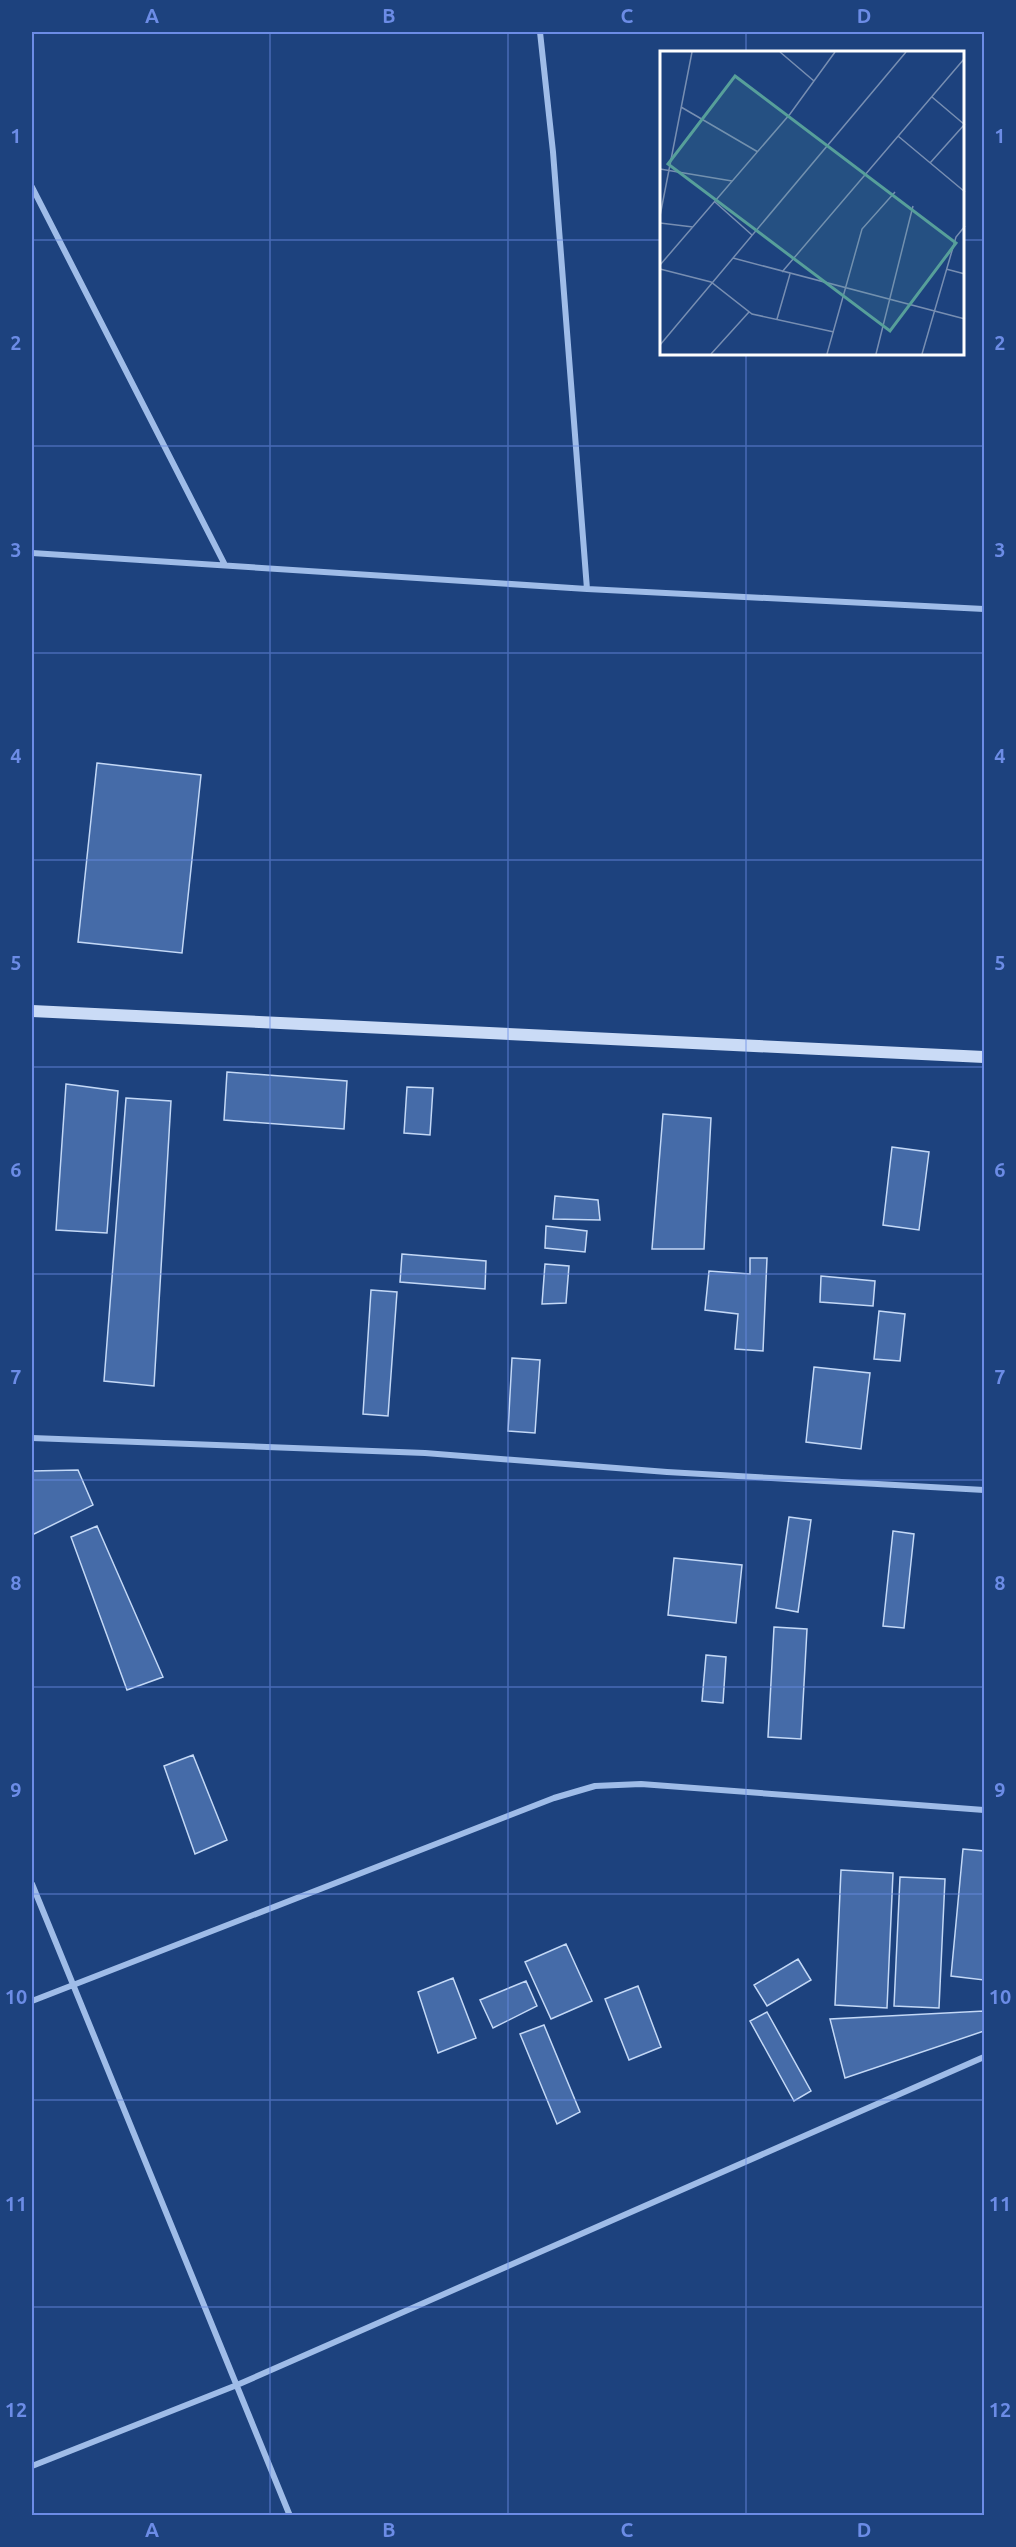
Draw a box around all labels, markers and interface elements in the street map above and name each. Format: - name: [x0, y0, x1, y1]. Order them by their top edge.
- text: A: [145, 4, 159, 27]
- text: B: [382, 4, 396, 27]
- text: C: [621, 4, 634, 27]
- text: D: [857, 4, 871, 27]
- inset map: [660, 51, 965, 356]
- text: 1: [10, 124, 22, 147]
- text: 1: [994, 124, 1006, 147]
- text: 2: [10, 331, 22, 354]
- text: 2: [994, 331, 1006, 354]
- text: 3: [10, 538, 22, 561]
- text: 3: [994, 538, 1006, 561]
- text: 4: [10, 744, 22, 767]
- text: 4: [994, 744, 1006, 767]
- text: 5: [10, 951, 22, 974]
- text: 5: [994, 951, 1006, 974]
- text: 6: [10, 1158, 22, 1181]
- text: 6: [994, 1158, 1006, 1181]
- text: 7: [10, 1365, 22, 1388]
- text: 7: [994, 1365, 1006, 1388]
- text: 8: [10, 1571, 22, 1594]
- text: 8: [994, 1571, 1006, 1594]
- text: 9: [10, 1778, 22, 1801]
- text: 9: [994, 1778, 1006, 1801]
- text: 10: [5, 1985, 27, 2008]
- text: 10: [989, 1985, 1011, 2008]
- text: 11: [5, 2192, 27, 2215]
- text: 11: [989, 2192, 1011, 2215]
- text: 12: [5, 2398, 27, 2421]
- text: 12: [989, 2398, 1011, 2421]
- text: A: [145, 2518, 159, 2541]
- text: B: [382, 2518, 396, 2541]
- text: C: [621, 2518, 634, 2541]
- text: D: [857, 2518, 871, 2541]

